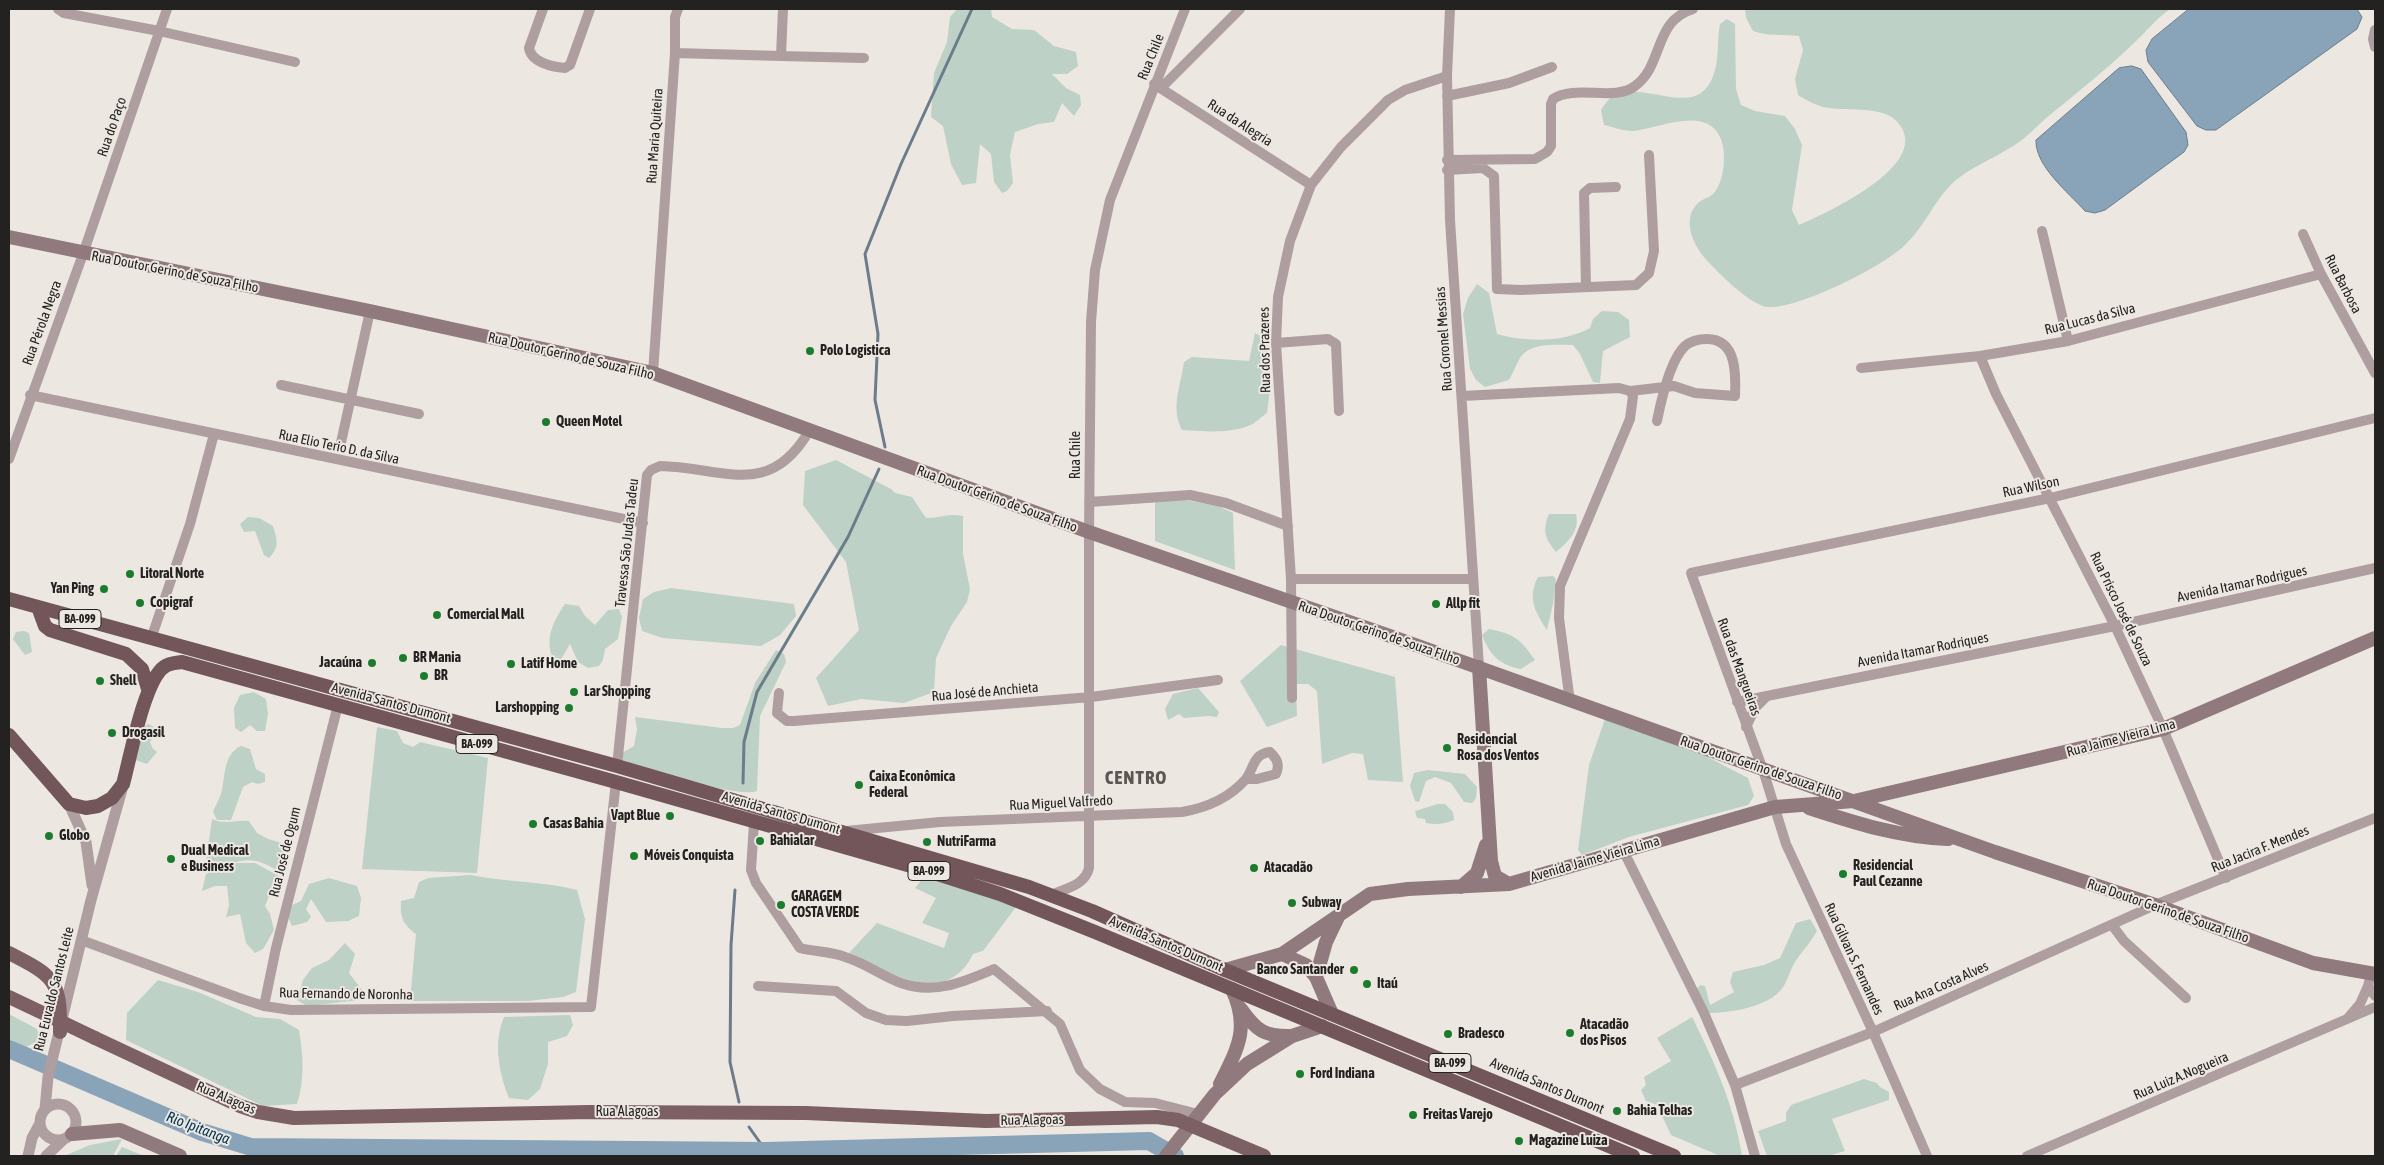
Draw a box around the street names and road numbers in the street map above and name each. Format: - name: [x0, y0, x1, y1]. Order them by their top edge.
- street label: Rua Chile: [1134, 31, 1168, 83]
- street label: Rua Maria Quiteira: [643, 88, 667, 184]
- street label: Rua do Paço: [94, 95, 130, 159]
- street label: Rua da Alegria: [1204, 96, 1276, 150]
- street label: Rua Doutor Gerino de Souza Filho: [90, 248, 260, 296]
- street label: Rua Barbosa: [2321, 252, 2365, 316]
- street label: Rua Pérola Negra: [19, 278, 65, 368]
- street label: Rua Coronel Messias: [1432, 286, 1456, 392]
- street label: Rua Lucas da Silva: [2043, 300, 2137, 338]
- street label: Rua dos Prazeres: [1256, 307, 1274, 393]
- street label: Rua Doutor Gerino de Souza Filho: [486, 329, 656, 383]
- street label: Rua Elio Terio D. da Silva: [277, 426, 401, 468]
- street label: Rua Chile: [1068, 431, 1084, 479]
- street label: Rua Doutor Gerino de Souza Filho: [914, 462, 1080, 536]
- street label: Rua Wilson: [2001, 473, 2061, 501]
- street label: Travessa São Judas Tadeu: [612, 478, 642, 608]
- street label: Rua Prisco José de Souza: [2086, 549, 2156, 669]
- street label: Avenida Itamar Rodrigues: [2176, 562, 2308, 606]
- street label: Rua Doutor Gerino de Souza Filho: [1296, 597, 1462, 669]
- road number: BA-099: [59, 610, 101, 628]
- street label: Rua das Mangueiras: [1714, 616, 1764, 718]
- street label: Avenida Itamar Rodriques: [1856, 629, 1990, 671]
- street label: Avenida Santos Dumont: [330, 679, 452, 727]
- street label: Rua José de Anchieta: [931, 679, 1039, 705]
- street label: Rua Jaime Vieira Lima: [2065, 715, 2177, 761]
- street label: Rua Doutor Gerino de Souza Filho: [1678, 732, 1844, 804]
- road number: BA-099: [456, 734, 498, 754]
- street label: Avenida Santos Dumont: [720, 788, 842, 838]
- street label: Rua Miguel Valfredo: [1009, 792, 1113, 814]
- street label: Rua José de Ogum: [266, 805, 304, 899]
- street label: Rua Jacira F. Mendes: [2209, 822, 2311, 876]
- street label: Avenida Jaime Vieira Lima: [1528, 833, 1662, 885]
- road number: BA-099: [908, 861, 950, 880]
- street label: Rua Doutor Gerino de Souza Filho: [2085, 875, 2251, 947]
- street label: Rua Gilvan S. Fernandes: [1821, 900, 1887, 1018]
- street label: Avenida Santos Dumont: [1106, 912, 1226, 976]
- street label: Rua Euvaldo Santos Leite: [30, 925, 78, 1053]
- street label: Rua Ana Costa Alves: [1891, 958, 1991, 1014]
- street label: Rua Fernando de Noronha: [279, 984, 413, 1004]
- street label: Rua Luiz A.Nogueira: [2131, 1048, 2231, 1104]
- road number: BA-099: [1429, 1054, 1471, 1072]
- street label: Avenida Santos Dumont: [1487, 1054, 1607, 1118]
- street label: Rua Alagoas: [194, 1078, 258, 1118]
- street label: Rua Alagoas: [595, 1104, 659, 1120]
- street label: Rua Alagoas: [1000, 1111, 1064, 1129]

